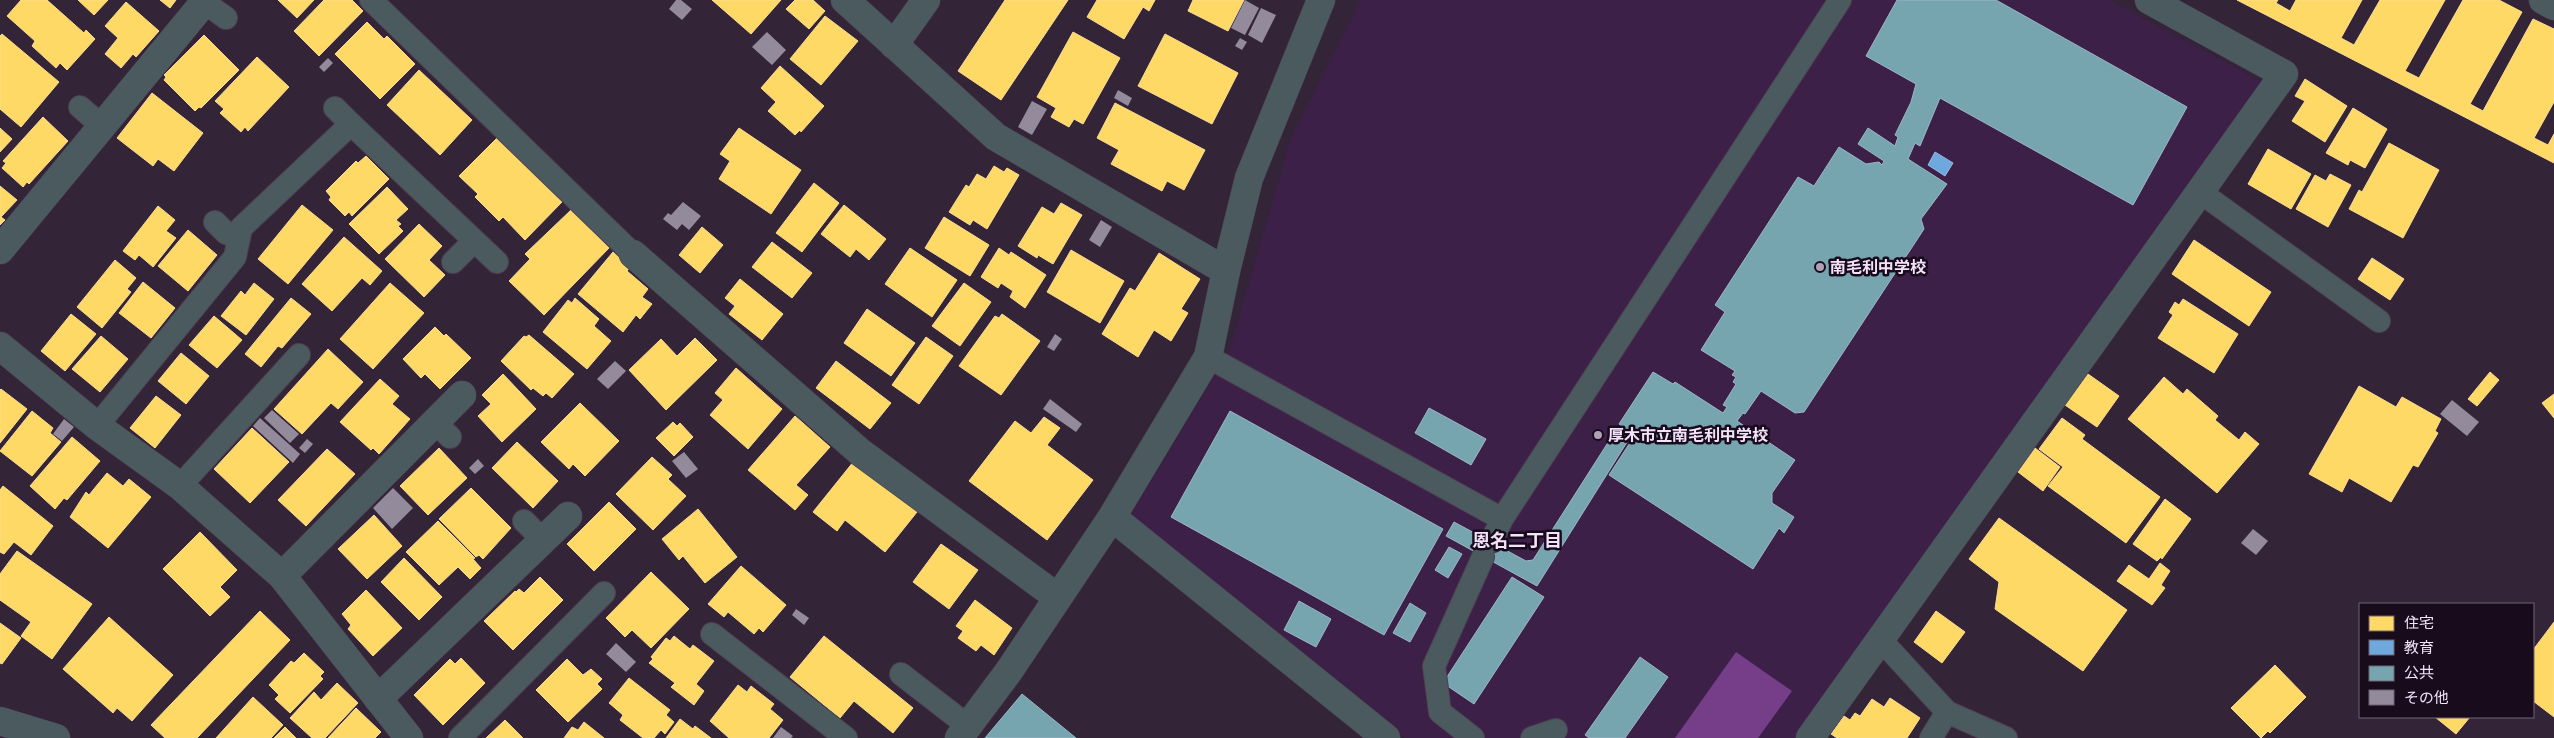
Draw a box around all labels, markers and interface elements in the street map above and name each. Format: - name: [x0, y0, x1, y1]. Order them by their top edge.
- place label: 南毛利中学校: [1830, 256, 1926, 278]
- marker: 南毛利中学校: [1814, 261, 1826, 273]
- place label: 厚木市立南毛利中学校: [1608, 424, 1768, 446]
- marker: 厚木市立南毛利中学校: [1592, 429, 1604, 441]
- district label: 恩名二丁目: [1472, 528, 1562, 552]
- legend: [2359, 603, 2534, 718]
- text: 住宅: [2404, 612, 2434, 632]
- text: 教育: [2404, 637, 2434, 657]
- text: 公共: [2404, 662, 2434, 682]
- text: その他: [2404, 687, 2449, 707]

